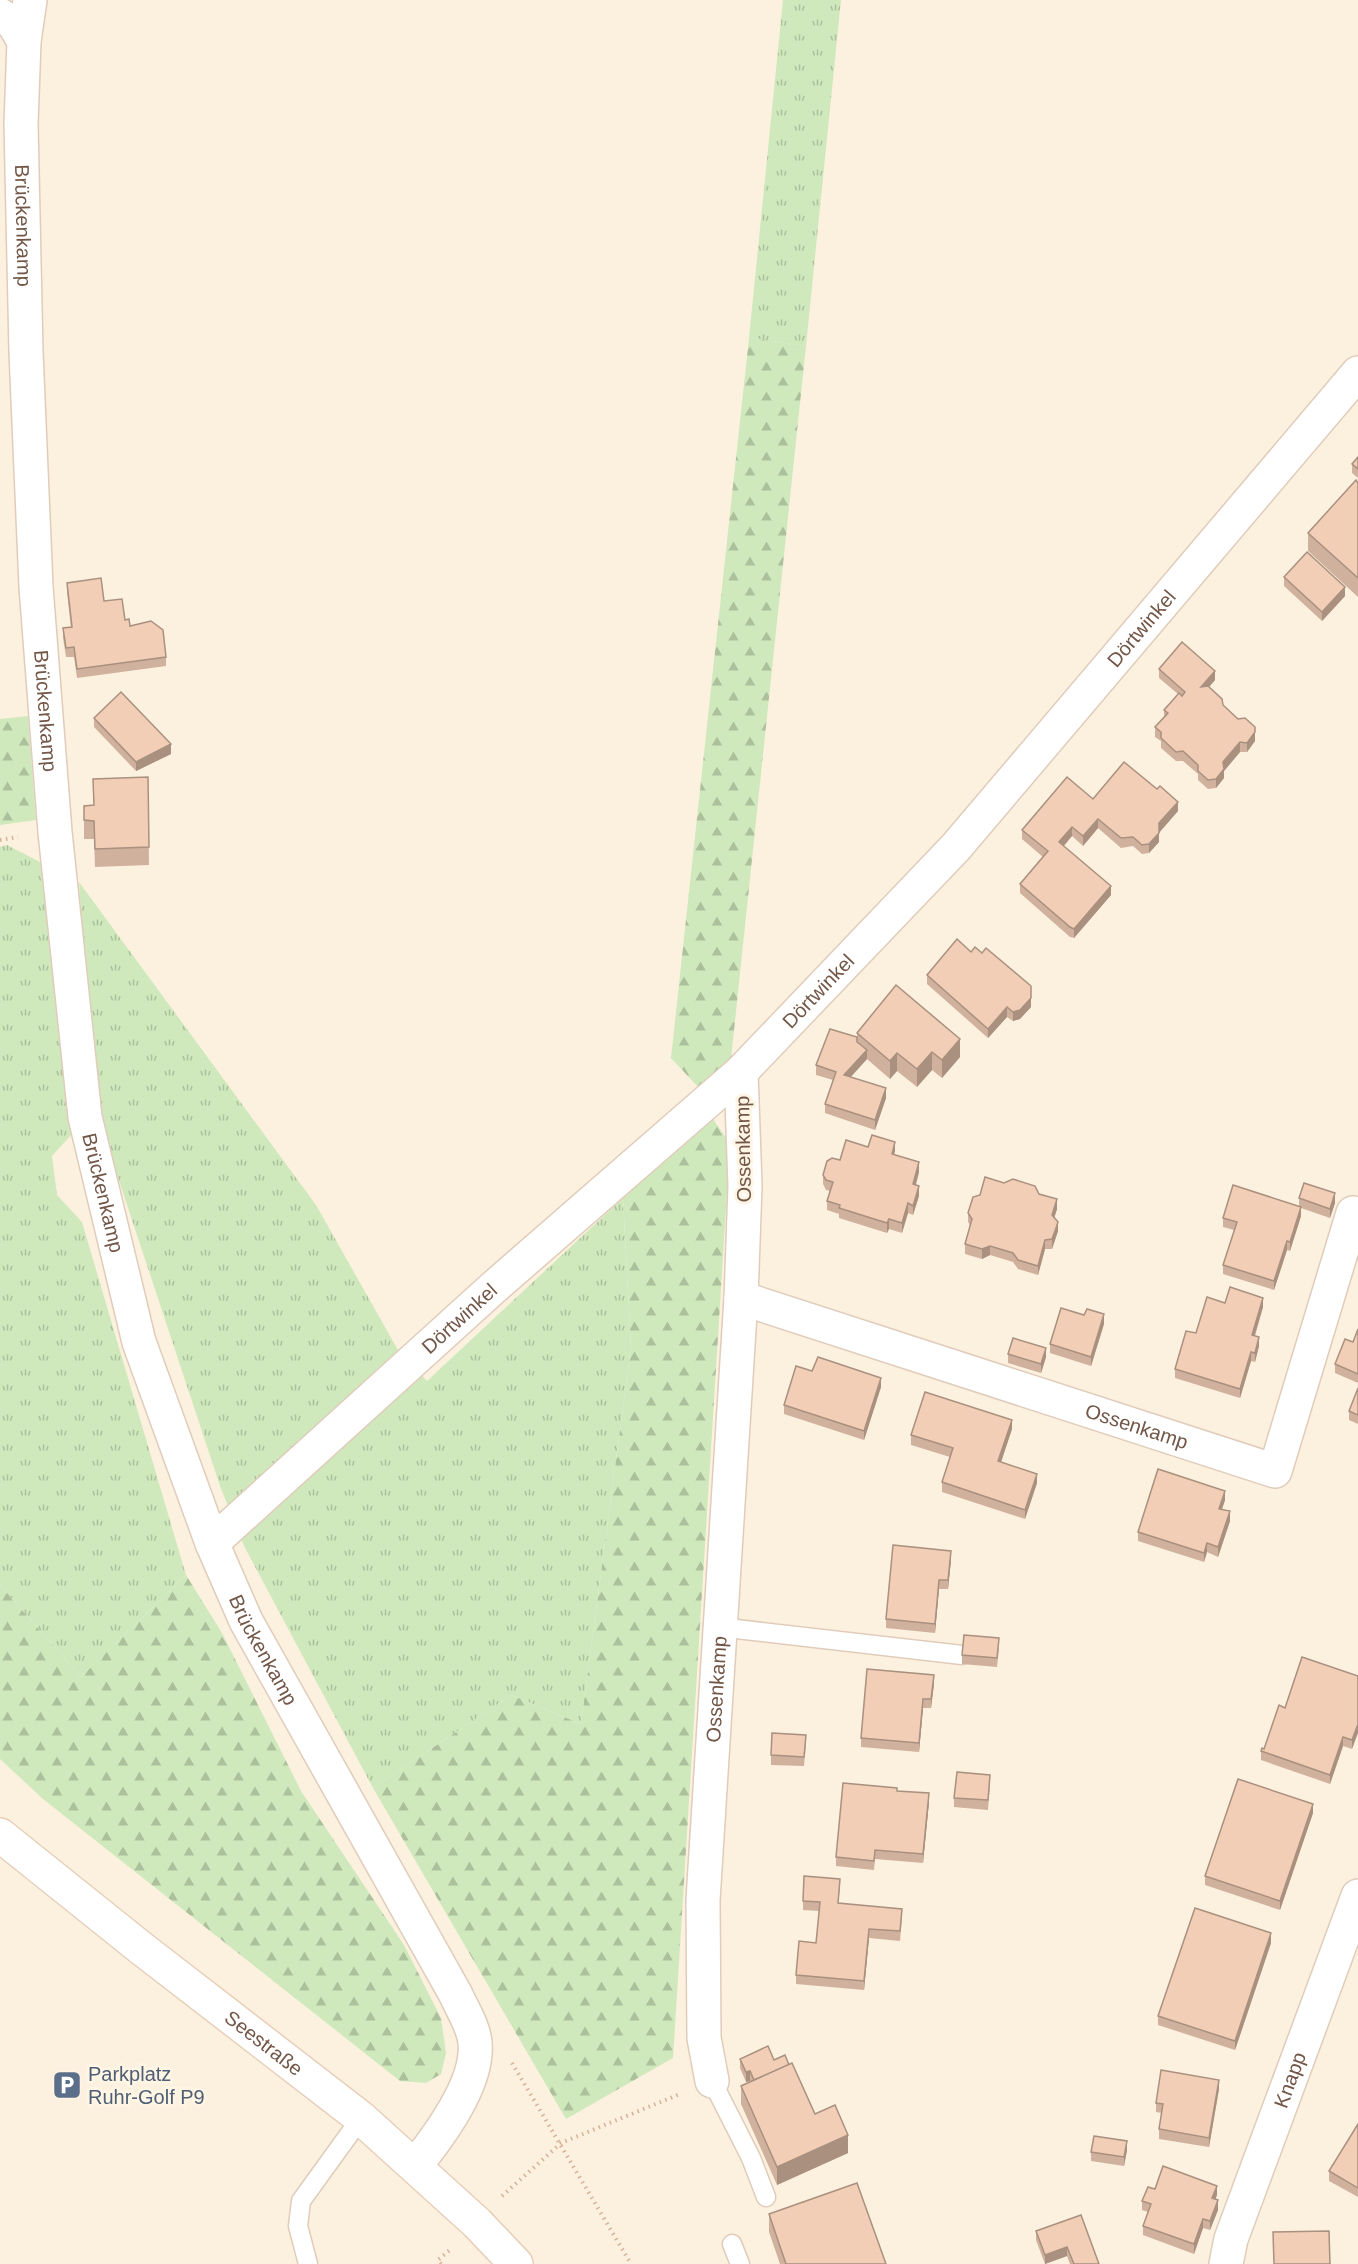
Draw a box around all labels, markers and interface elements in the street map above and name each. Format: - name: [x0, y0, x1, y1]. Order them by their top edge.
- street label: Brückenkamp: [11, 164, 36, 287]
- street label: Dörtwinkel: [1103, 586, 1180, 671]
- street label: Brückenkamp: [30, 649, 61, 773]
- street label: Dörtwinkel: [778, 950, 858, 1033]
- street label: Ossenkamp: [731, 1095, 755, 1203]
- street label: Brückenkamp: [78, 1131, 128, 1255]
- street label: Dörtwinkel: [417, 1279, 501, 1358]
- street label: Ossenkamp: [1083, 1399, 1191, 1453]
- street label: Brückenkamp: [225, 1591, 302, 1709]
- street label: Ossenkamp: [702, 1635, 731, 1743]
- street label: Seestraße: [221, 2006, 307, 2080]
- street label: Knapp: [1269, 2049, 1310, 2111]
- place label: Parkplatz Ruhr-Golf P9: [88, 2063, 205, 2108]
- parking icon: Parkplatz Ruhr-Golf P9: [51, 2069, 83, 2101]

